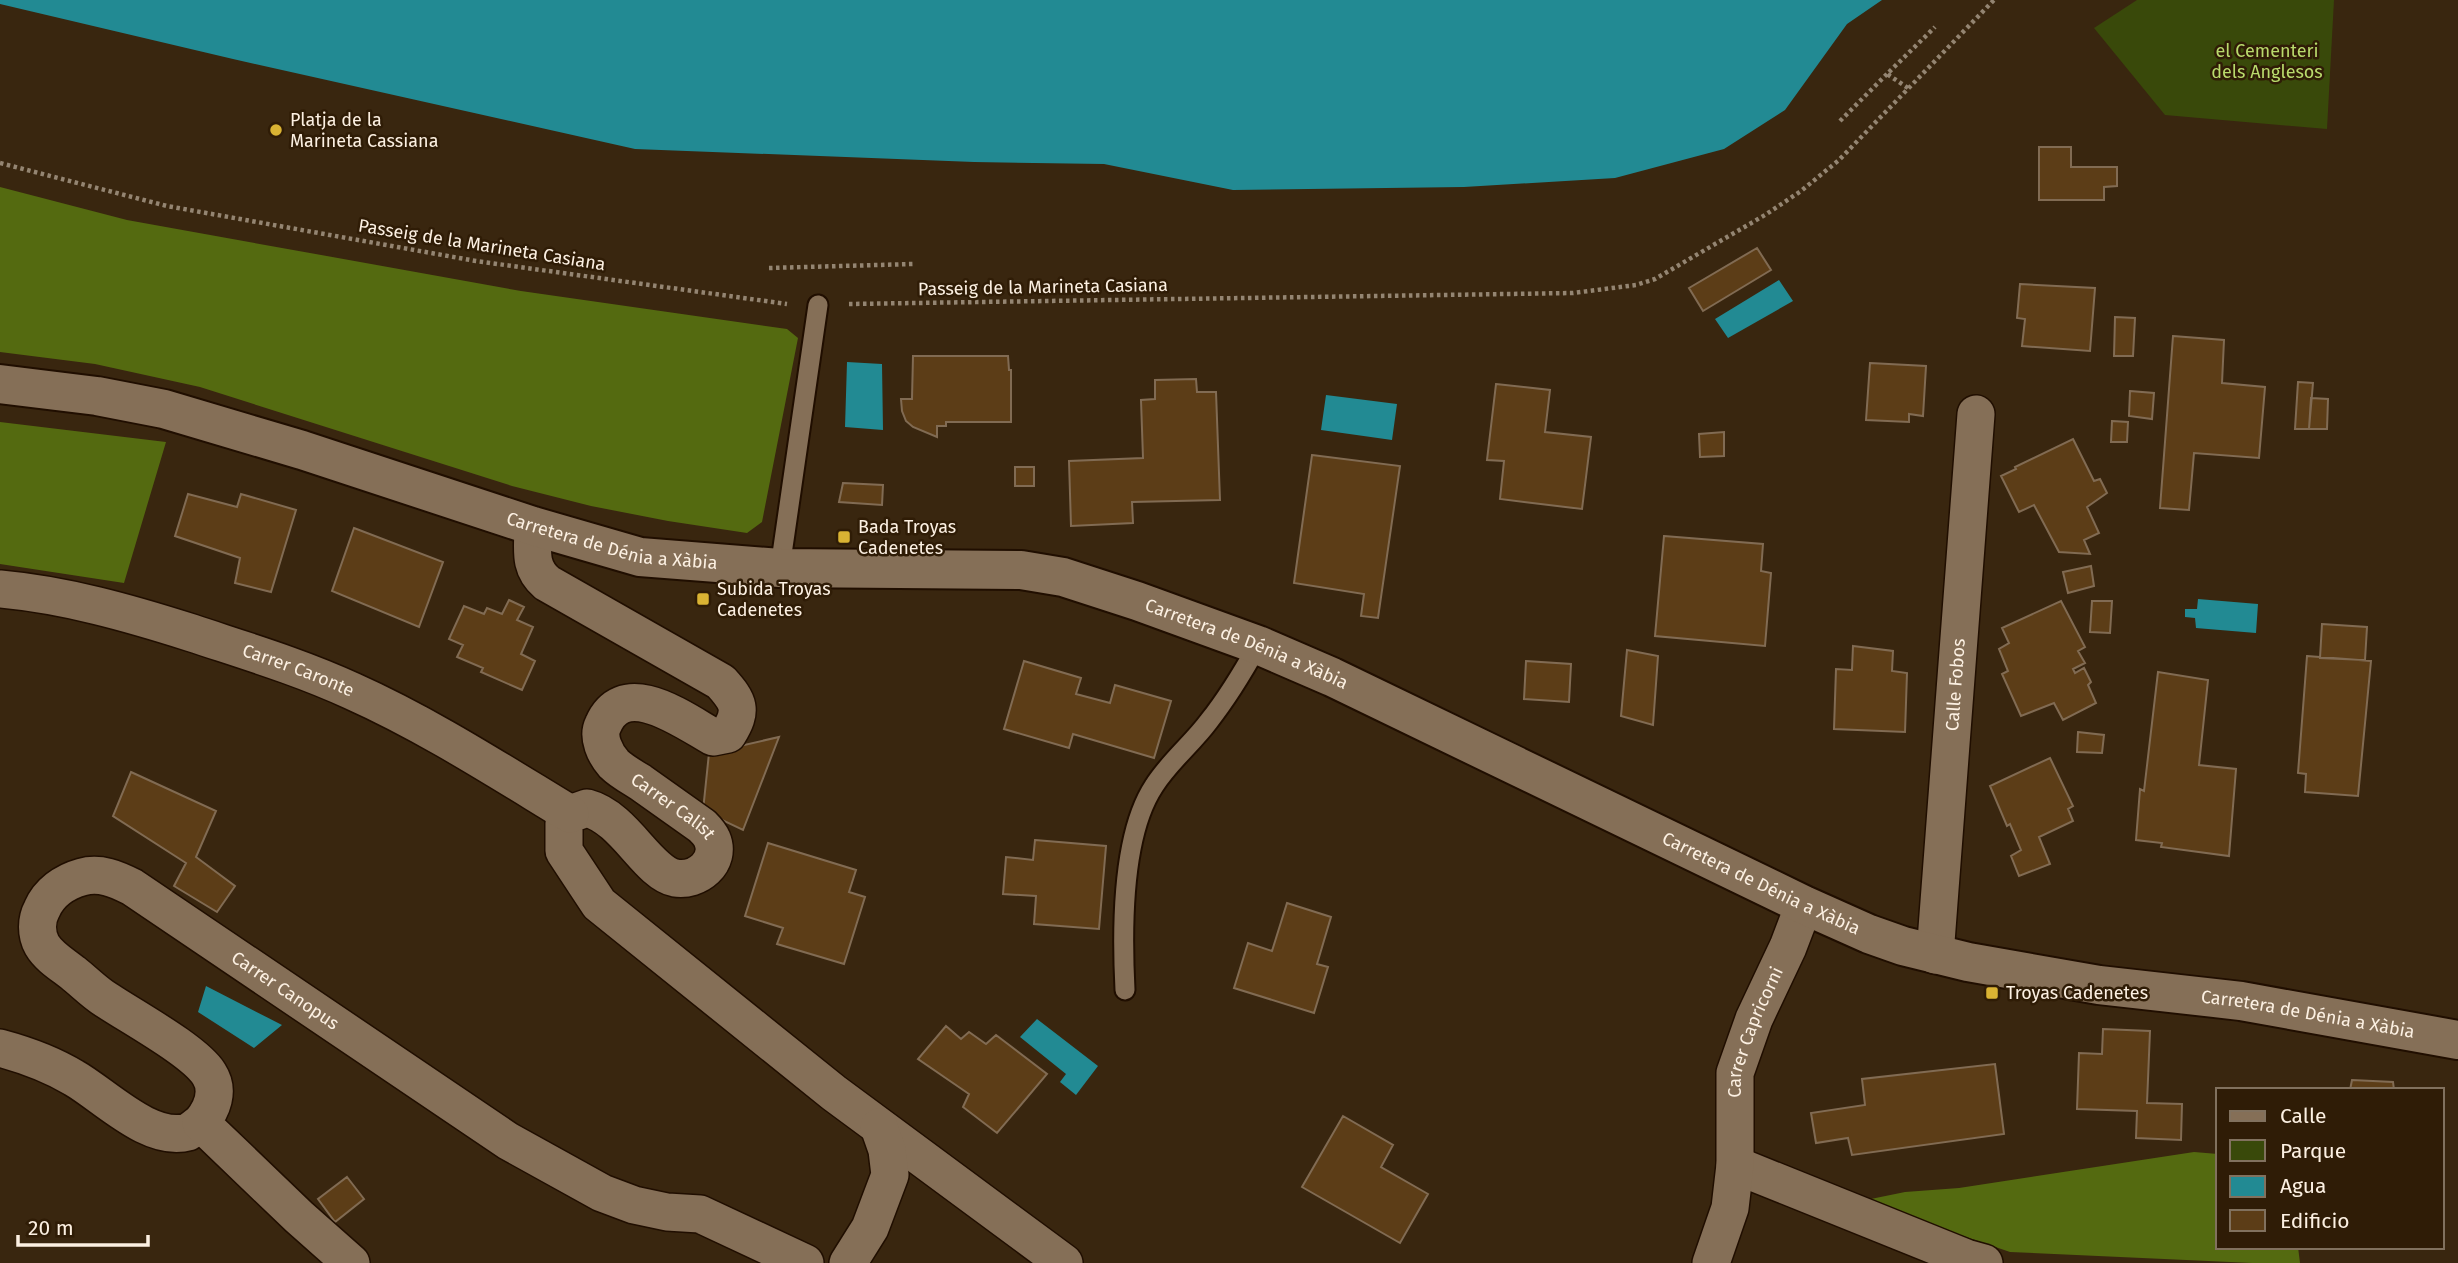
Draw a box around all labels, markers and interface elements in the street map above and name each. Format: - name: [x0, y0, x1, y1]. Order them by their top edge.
- park label: el Cementeri dels Anglesos: [2211, 40, 2323, 83]
- place label: Platja de la Marineta Cassiana: [290, 109, 438, 152]
- marker: Platja de la Marineta Cassiana: [268, 122, 284, 138]
- street label: Passeig de la Marineta Casiana: [357, 215, 607, 275]
- street label: Passeig de la Marineta Casiana: [918, 274, 1168, 300]
- street label: Carretera de Dénia a Xàbia: [504, 507, 718, 574]
- place label: Bada Troyas Cadenetes: [858, 516, 956, 559]
- marker: Bada Troyas Cadenetes: [836, 529, 852, 545]
- place label: Subida Troyas Cadenetes: [717, 578, 831, 621]
- marker: Subida Troyas Cadenetes: [695, 591, 711, 607]
- street label: Carretera de Dénia a Xàbia: [1142, 594, 1352, 694]
- street label: Calle Fobos: [1941, 638, 1970, 732]
- street label: Carrer Caronte: [240, 639, 358, 702]
- street label: Carrer Calist: [627, 768, 721, 844]
- street label: Carretera de Dénia a Xàbia: [1659, 827, 1864, 940]
- street label: Carrer Canopus: [227, 946, 343, 1035]
- street label: Carrer Capricorni: [1724, 963, 1788, 1098]
- place label: Troyas Cadenetes: [2006, 982, 2148, 1004]
- marker: Troyas Cadenetes: [1984, 985, 2000, 1001]
- street label: Carretera de Dénia a Xàbia: [2200, 986, 2416, 1043]
- legend: [2216, 1088, 2444, 1249]
- text: Calle: [2280, 1103, 2326, 1129]
- text: Parque: [2280, 1138, 2346, 1164]
- text: Agua: [2280, 1173, 2326, 1199]
- scale bar: [18, 1204, 147, 1248]
- text: Edificio: [2280, 1208, 2350, 1234]
- text: 20 m: [28, 1215, 74, 1241]

